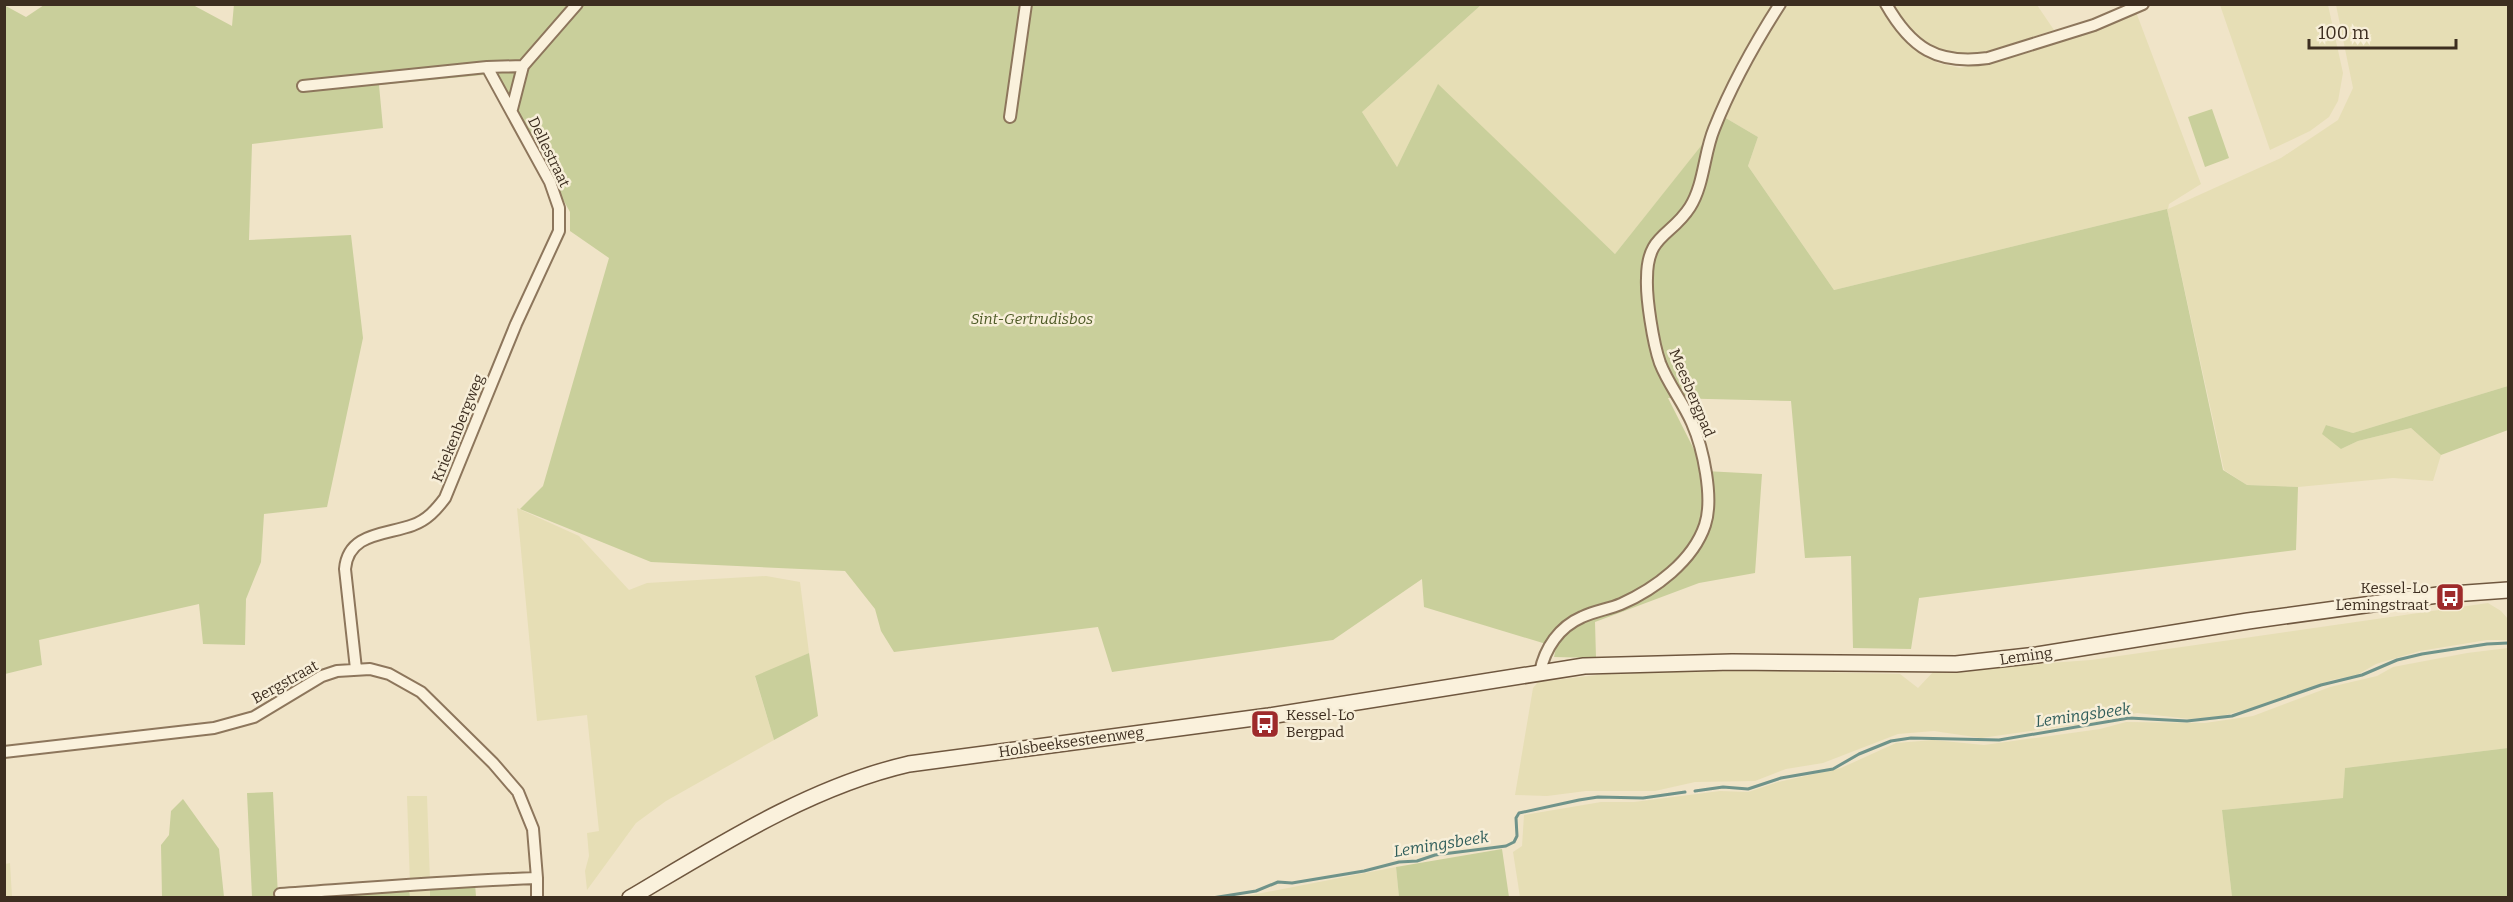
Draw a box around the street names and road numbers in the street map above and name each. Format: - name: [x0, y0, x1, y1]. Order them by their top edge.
- street label: Dellestraat: [524, 114, 574, 191]
- street label: Meesbergpad: [1665, 346, 1719, 440]
- street label: Kriekenbergweg: [428, 371, 488, 485]
- street label: Leming: [1999, 643, 2053, 669]
- street label: Bergstraat: [249, 656, 322, 708]
- street label: Holsbeeksesteenweg: [997, 723, 1145, 761]

